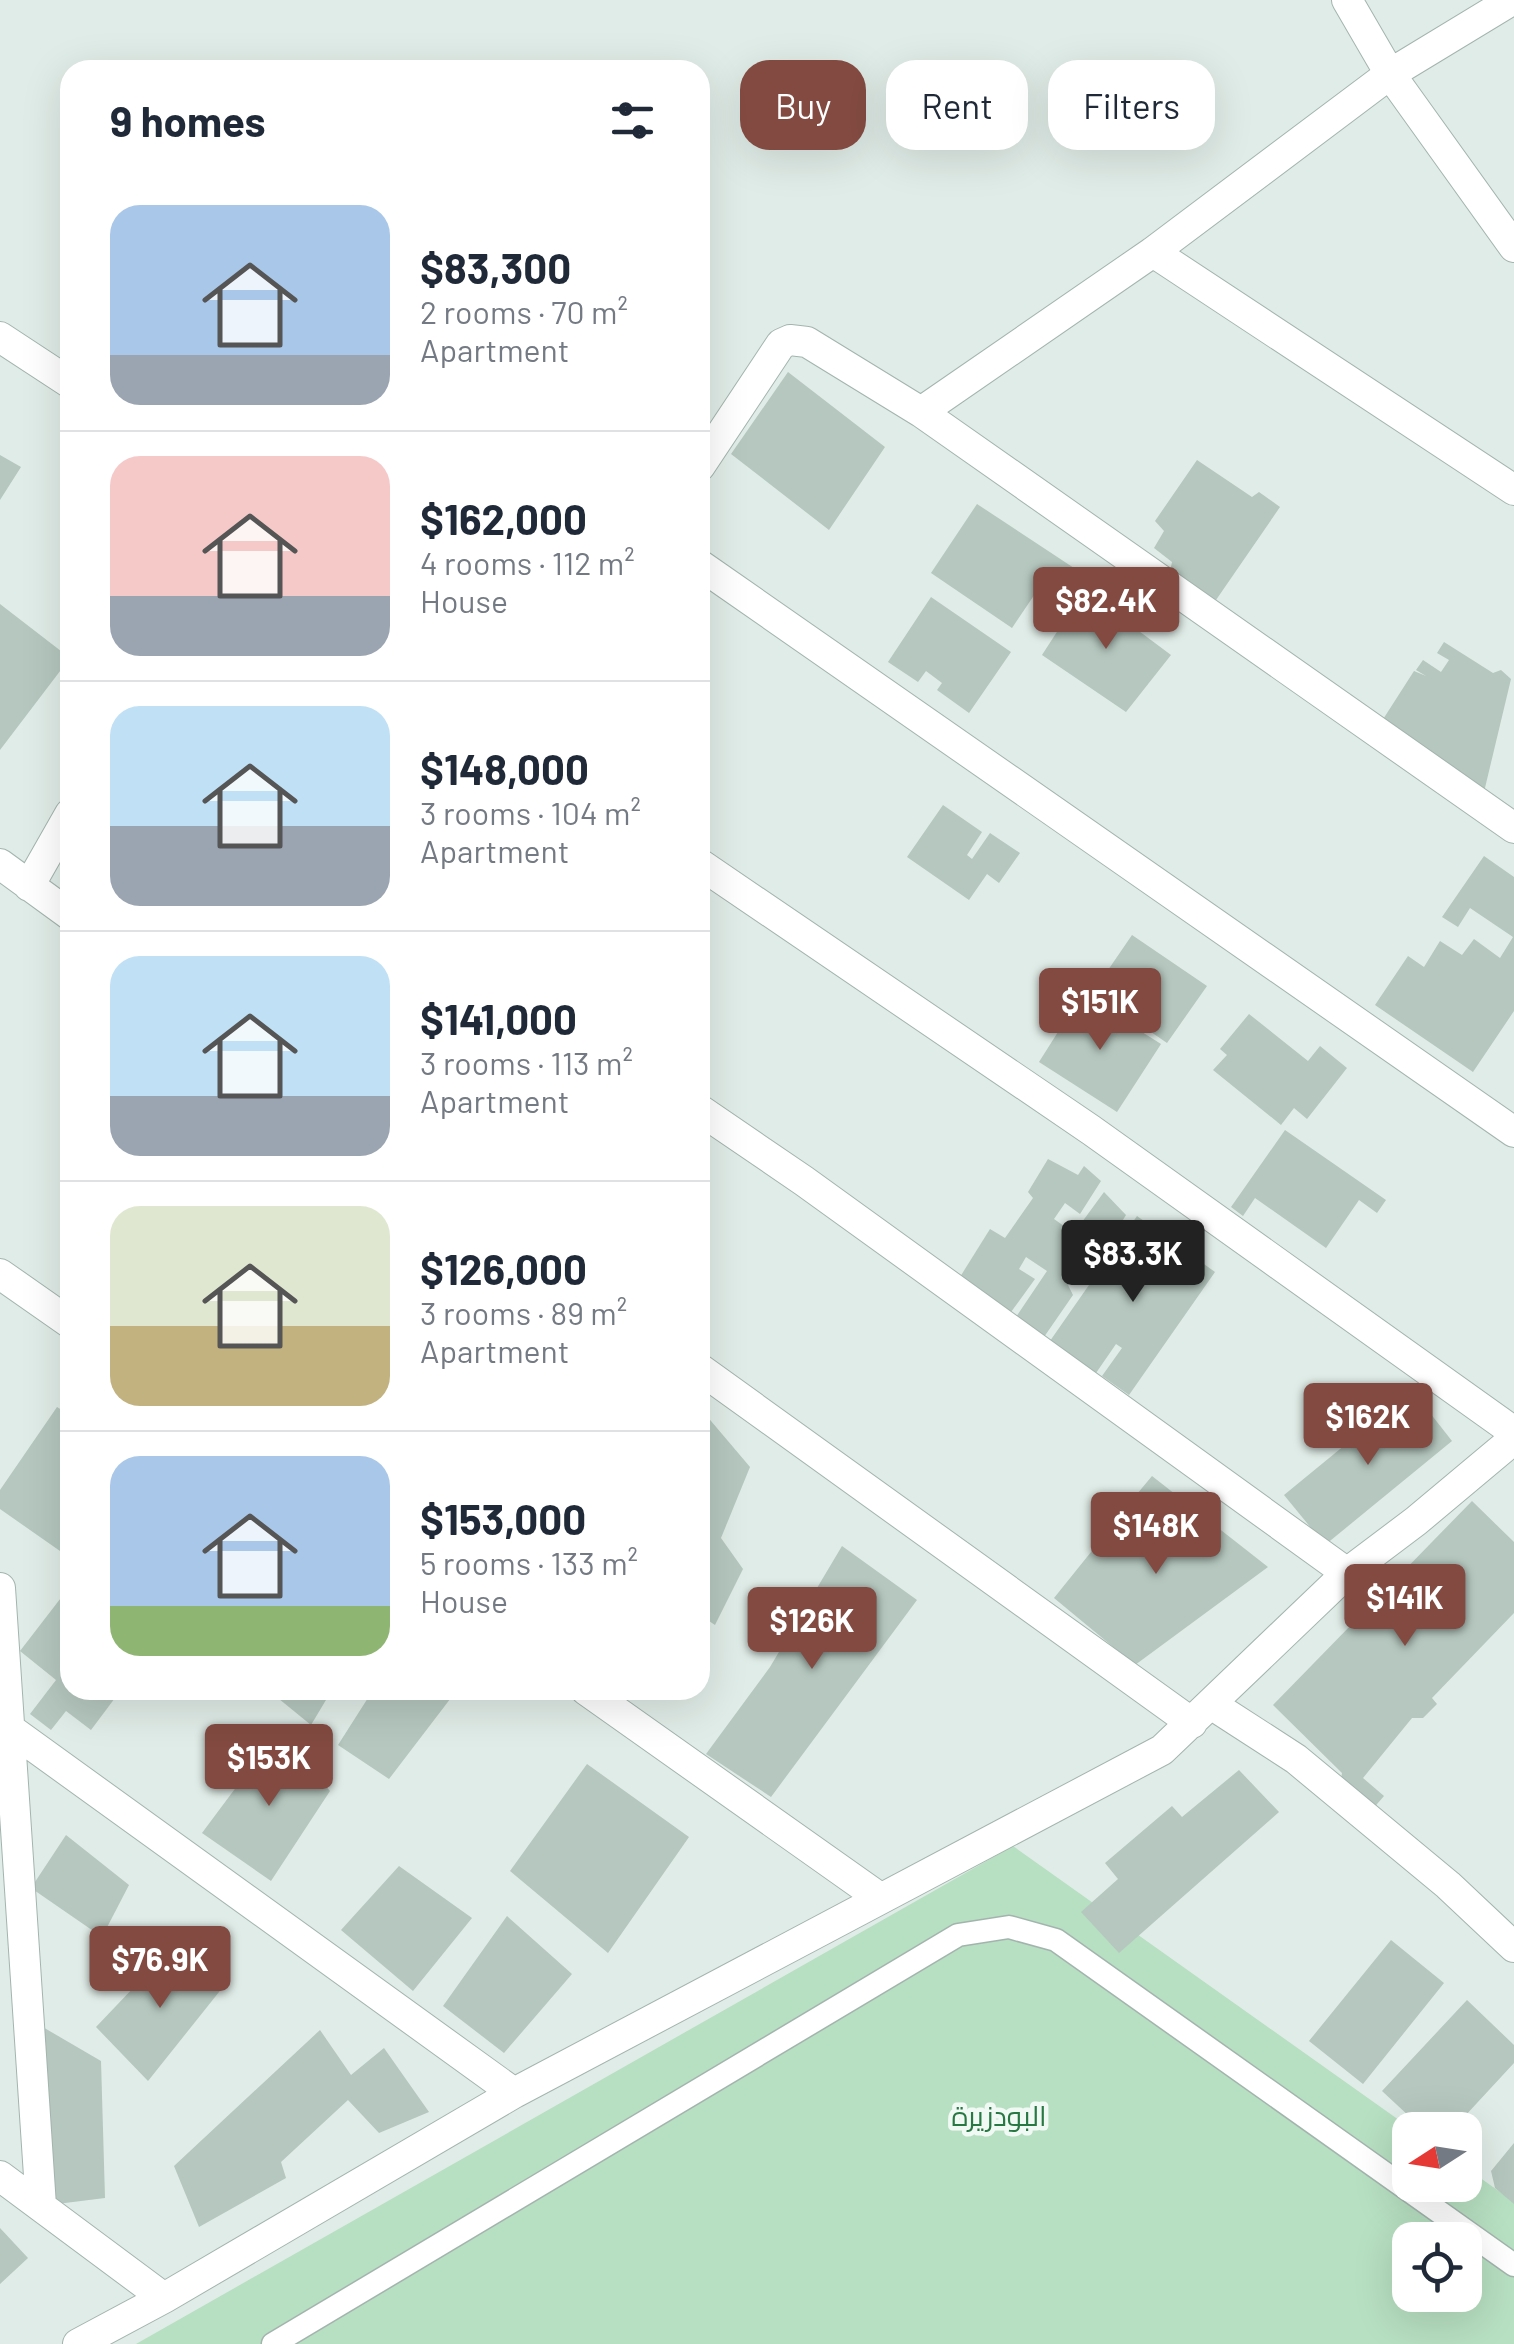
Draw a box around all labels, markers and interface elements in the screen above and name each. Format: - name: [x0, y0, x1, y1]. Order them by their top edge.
- chip: Buy: [740, 60, 866, 150]
- chip: Rent: [886, 60, 1028, 150]
- chip: Filters: [1048, 60, 1215, 150]
- icon: filters: [605, 93, 660, 148]
- text: 9 homes: [110, 95, 266, 145]
- text: $83,300: [420, 242, 571, 292]
- icon: home: [190, 245, 310, 365]
- text: 2 rooms · 70 m²: [420, 292, 628, 330]
- text: Apartment: [420, 330, 569, 368]
- text: $162,000: [420, 493, 587, 543]
- icon: home: [190, 496, 310, 616]
- text: 4 rooms · 112 m²: [420, 543, 635, 581]
- pin: $82.4K: [1025, 567, 1187, 652]
- text: $82.4K: [1055, 580, 1157, 618]
- text: House: [420, 581, 508, 619]
- text: $148,000: [420, 743, 589, 793]
- icon: home: [190, 746, 310, 866]
- text: 3 rooms · 104 m²: [420, 793, 641, 831]
- text: Apartment: [420, 831, 569, 869]
- pin: $151K: [1030, 968, 1170, 1053]
- text: $151K: [1061, 981, 1139, 1019]
- text: $141,000: [420, 993, 577, 1043]
- icon: home: [190, 996, 310, 1116]
- text: 3 rooms · 113 m²: [420, 1043, 633, 1081]
- text: Apartment: [420, 1081, 569, 1119]
- pin: $83.3K: [1052, 1220, 1214, 1305]
- text: $83.3K: [1084, 1233, 1182, 1271]
- text: $126,000: [420, 1243, 587, 1293]
- icon: home: [190, 1246, 310, 1366]
- text: 3 rooms · 89 m²: [420, 1293, 627, 1331]
- text: Apartment: [420, 1331, 569, 1369]
- pin: $162K: [1298, 1383, 1438, 1468]
- text: $162K: [1326, 1396, 1410, 1434]
- pin: $148K: [1086, 1492, 1226, 1577]
- text: $153,000: [420, 1493, 586, 1543]
- icon: home: [190, 1496, 310, 1616]
- text: $148K: [1113, 1505, 1199, 1543]
- text: 5 rooms · 133 m²: [420, 1543, 638, 1581]
- pin: $141K: [1335, 1564, 1475, 1649]
- text: $141K: [1366, 1577, 1444, 1615]
- text: House: [420, 1581, 508, 1619]
- pin: $126K: [742, 1587, 882, 1672]
- text: $126K: [770, 1600, 854, 1638]
- pin: $153K: [199, 1724, 339, 1809]
- text: $153K: [227, 1737, 311, 1775]
- pin: $76.9K: [79, 1926, 241, 2011]
- text: $76.9K: [111, 1939, 209, 1977]
- park label: البودزيرة: [951, 2098, 1047, 2132]
- north arrow: [1392, 2112, 1482, 2202]
- map controls: [1392, 2112, 1482, 2312]
- button: locate: [1392, 2222, 1482, 2312]

